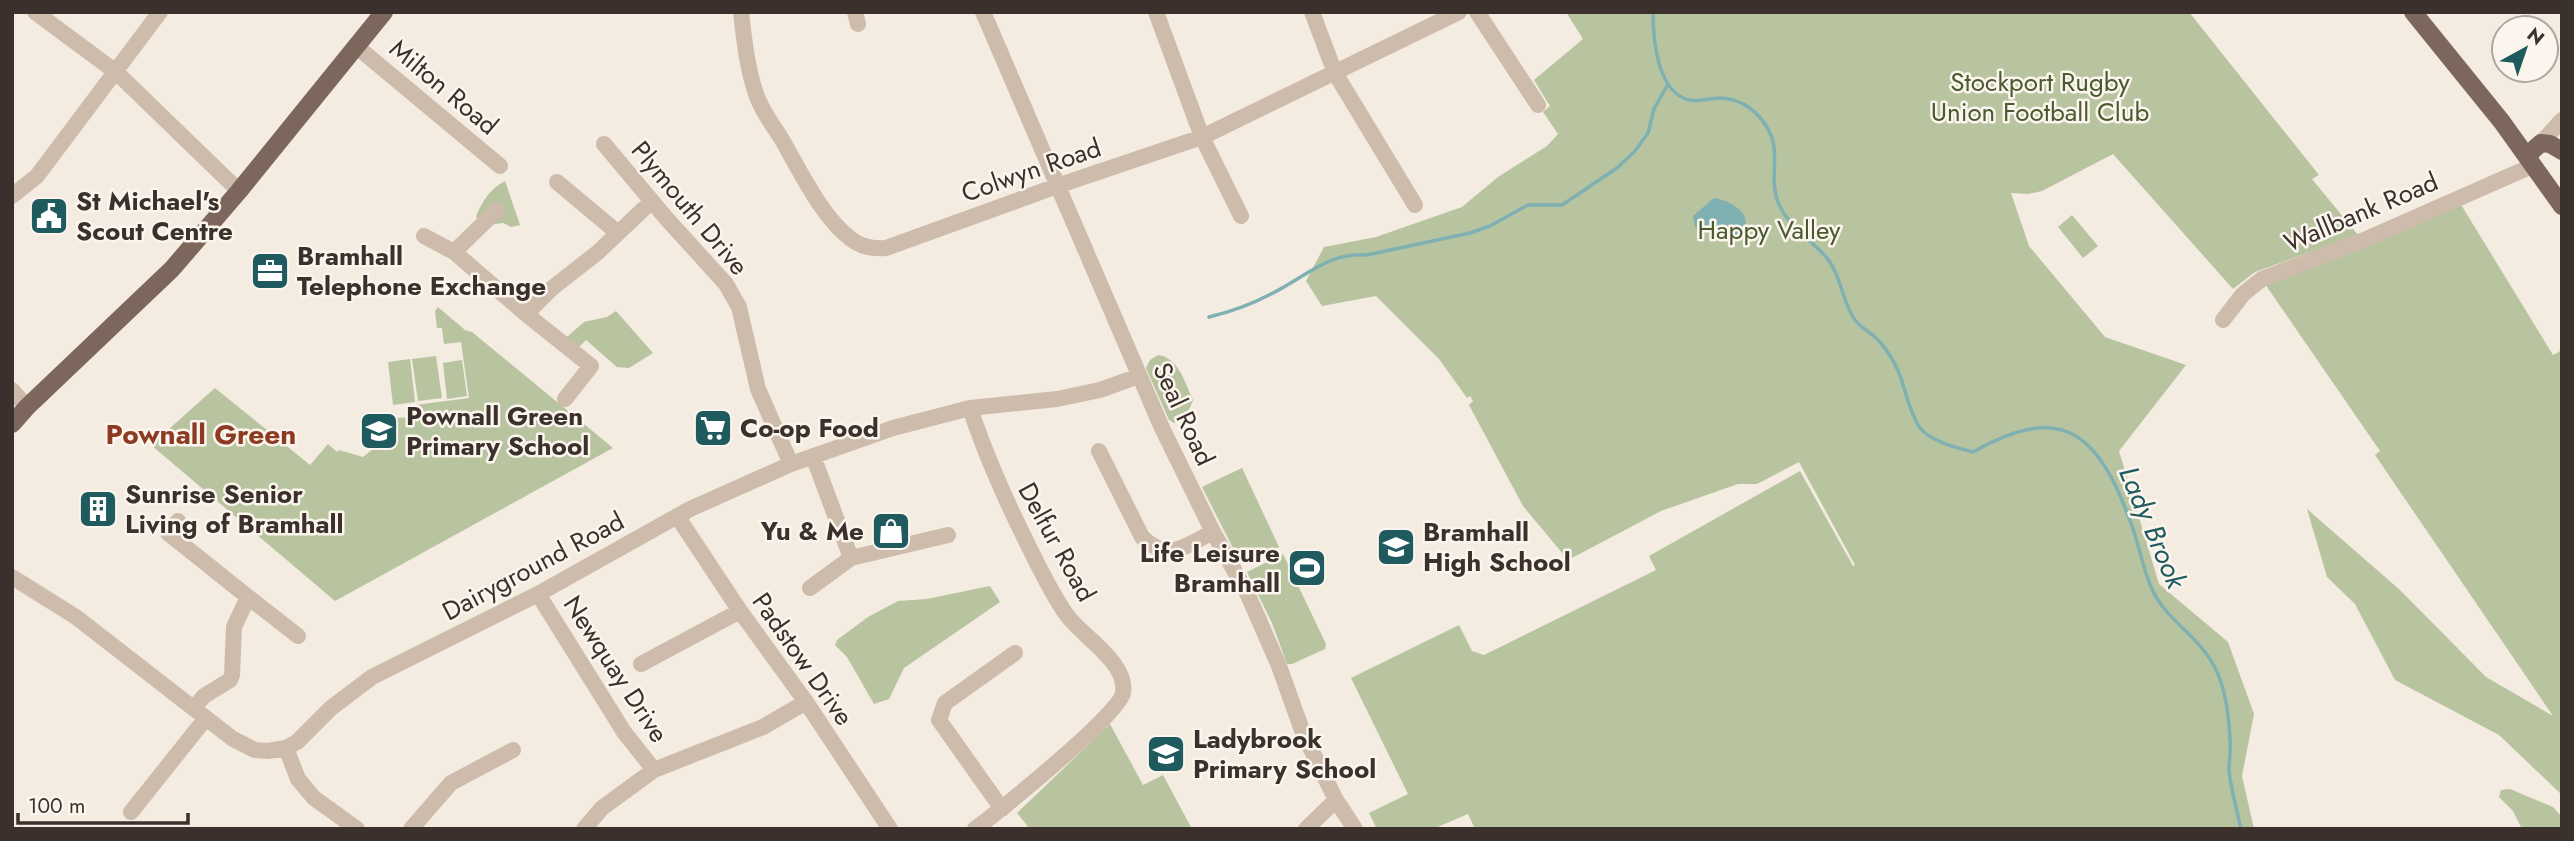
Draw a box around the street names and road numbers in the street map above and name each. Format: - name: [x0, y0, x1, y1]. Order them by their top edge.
- street label: Milton Road: [381, 30, 507, 144]
- street label: Colwyn Road: [956, 128, 1106, 212]
- street label: Plymouth Drive: [622, 132, 758, 284]
- street label: Wallbank Road: [2278, 162, 2444, 262]
- street label: Seal Road: [1144, 356, 1224, 472]
- street label: Delfur Road: [1009, 476, 1105, 608]
- street label: Dairyground Road: [435, 502, 631, 630]
- street label: Padstow Drive: [743, 585, 863, 733]
- street label: Newquay Drive: [554, 588, 678, 750]

